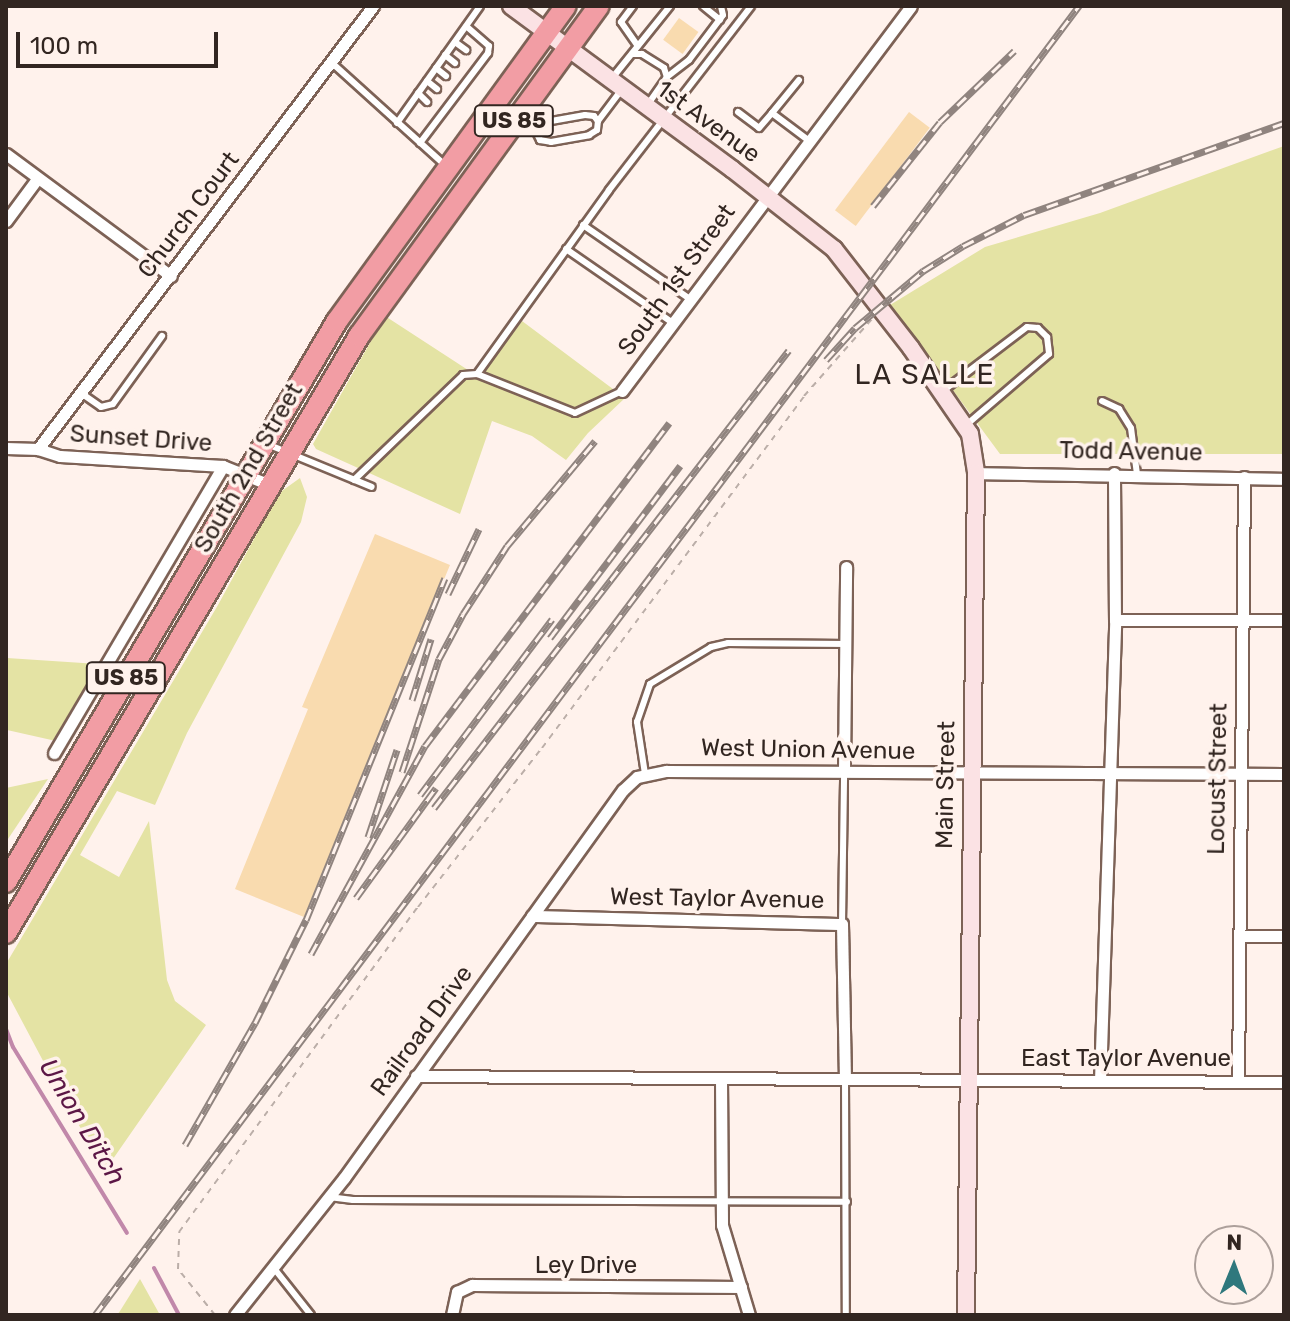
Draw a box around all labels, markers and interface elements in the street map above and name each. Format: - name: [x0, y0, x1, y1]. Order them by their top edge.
- scale bar: [20, 16, 222, 66]
- text: 100 m: [30, 32, 98, 60]
- street label: 1st Avenue: [650, 75, 766, 169]
- road number: US 85: [472, 103, 556, 139]
- street label: Church Court: [132, 146, 246, 284]
- street label: South 1st Street: [612, 199, 742, 361]
- district label: LA SALLE: [854, 358, 996, 392]
- street label: South 2nd Street: [189, 378, 309, 558]
- street label: Sunset Drive: [69, 420, 213, 458]
- street label: Todd Avenue: [1059, 436, 1203, 468]
- road number: US 85: [84, 660, 168, 696]
- street label: Locust Street: [1202, 703, 1234, 855]
- street label: Main Street: [930, 721, 962, 849]
- street label: West Union Avenue: [700, 734, 916, 766]
- street label: West Taylor Avenue: [609, 883, 825, 915]
- street label: Railroad Drive: [365, 960, 479, 1102]
- street label: East Taylor Avenue: [1020, 1045, 1232, 1073]
- water label: Union Ditch: [32, 1053, 132, 1191]
- north arrow: [1194, 1225, 1274, 1305]
- text: N: [1226, 1229, 1243, 1256]
- street label: Ley Drive: [534, 1252, 638, 1280]

